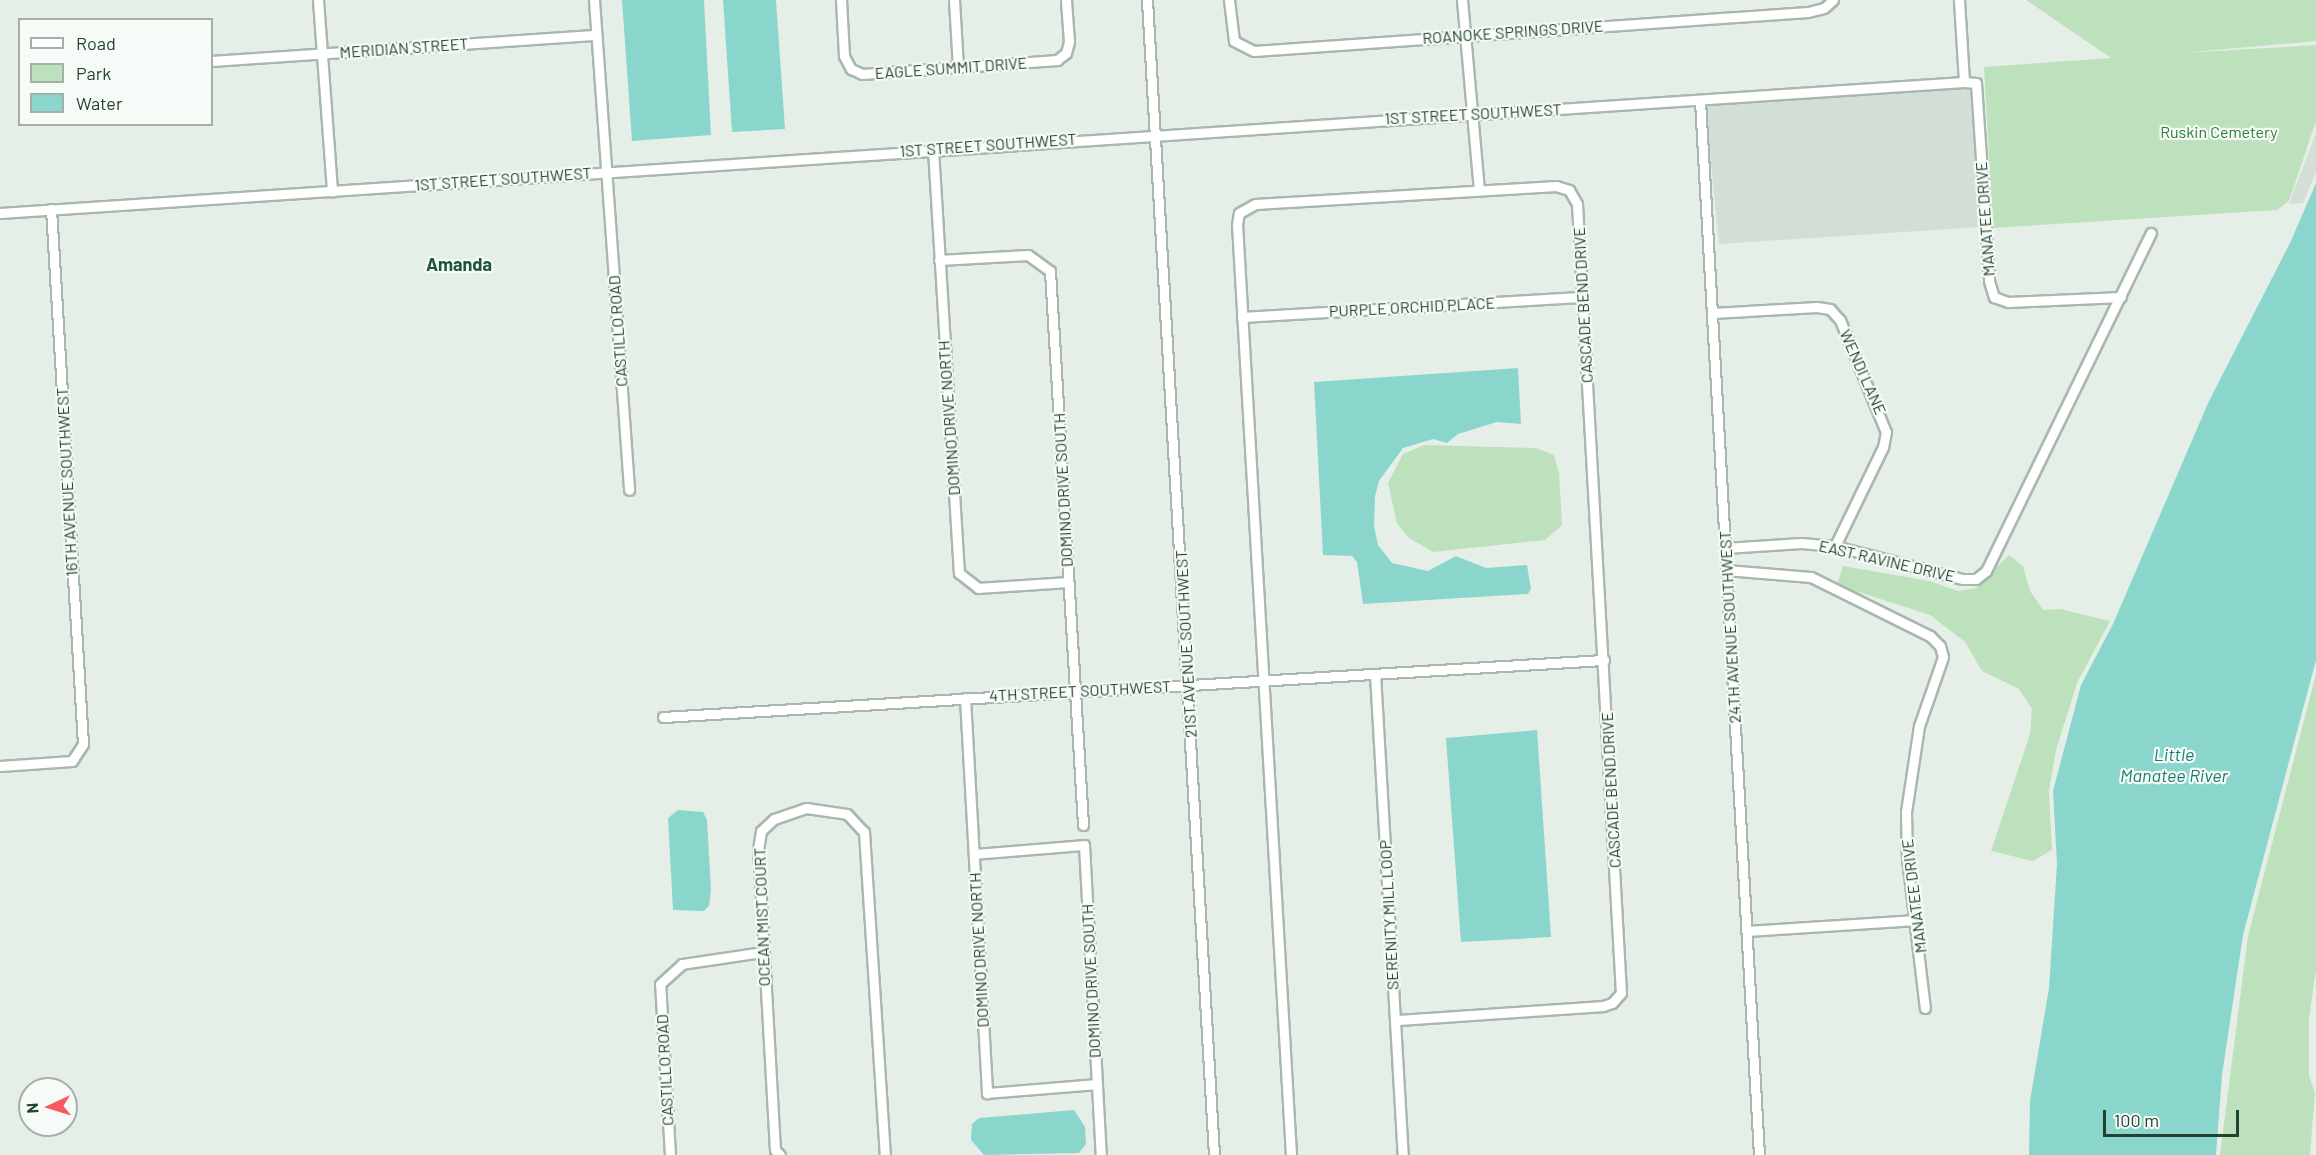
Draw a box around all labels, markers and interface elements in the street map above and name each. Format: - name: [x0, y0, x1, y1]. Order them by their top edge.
- street label: ROANOKE SPRINGS DRIVE: [1422, 16, 1604, 48]
- legend: [18, 18, 213, 126]
- text: Road: [76, 32, 116, 54]
- street label: MERIDIAN STREET: [339, 34, 469, 62]
- street label: EAGLE SUMMIT DRIVE: [874, 53, 1028, 83]
- text: Park: [76, 62, 111, 84]
- text: Water: [76, 92, 123, 114]
- street label: 1ST STREET SOUTHWEST: [1384, 100, 1562, 128]
- park label: Ruskin Cemetery: [2160, 122, 2278, 142]
- street label: 1ST STREET SOUTHWEST: [899, 129, 1077, 161]
- street label: MANATEE DRIVE: [1971, 161, 1999, 277]
- street label: 1ST STREET SOUTHWEST: [414, 163, 592, 195]
- street label: CASCADE BEND DRIVE: [1569, 226, 1597, 384]
- district label: Amanda: [426, 253, 492, 275]
- street label: CASTILLO ROAD: [605, 275, 631, 387]
- street label: PURPLE ORCHID PLACE: [1328, 293, 1496, 321]
- street label: WENDI LANE: [1836, 326, 1890, 418]
- street label: DOMINO DRIVE NORTH: [934, 340, 964, 496]
- street label: 16TH AVENUE SOUTHWEST: [52, 387, 82, 577]
- street label: DOMINO DRIVE SOUTH: [1049, 412, 1077, 568]
- street label: 24TH AVENUE SOUTHWEST: [1715, 530, 1745, 724]
- street label: EAST RAVINE DRIVE: [1817, 536, 1957, 586]
- street label: 21ST AVENUE SOUTHWEST: [1171, 550, 1201, 738]
- street label: 4TH STREET SOUTHWEST: [989, 677, 1171, 705]
- street label: CASCADE BEND DRIVE: [1597, 711, 1625, 869]
- water label: Little Manatee River: [2120, 744, 2228, 786]
- street label: MANATEE DRIVE: [1897, 838, 1931, 954]
- street label: SERENITY MILL LOOP: [1375, 839, 1403, 991]
- street label: OCEAN MIST COURT: [750, 847, 774, 987]
- street label: DOMINO DRIVE NORTH: [965, 872, 993, 1028]
- street label: DOMINO DRIVE SOUTH: [1077, 903, 1105, 1059]
- street label: CASTILLO ROAD: [652, 1014, 678, 1126]
- north arrow: [18, 1077, 78, 1137]
- scale bar: [2106, 1098, 2242, 1136]
- text: N: [22, 1102, 41, 1114]
- text: 100 m: [2114, 1109, 2159, 1131]

